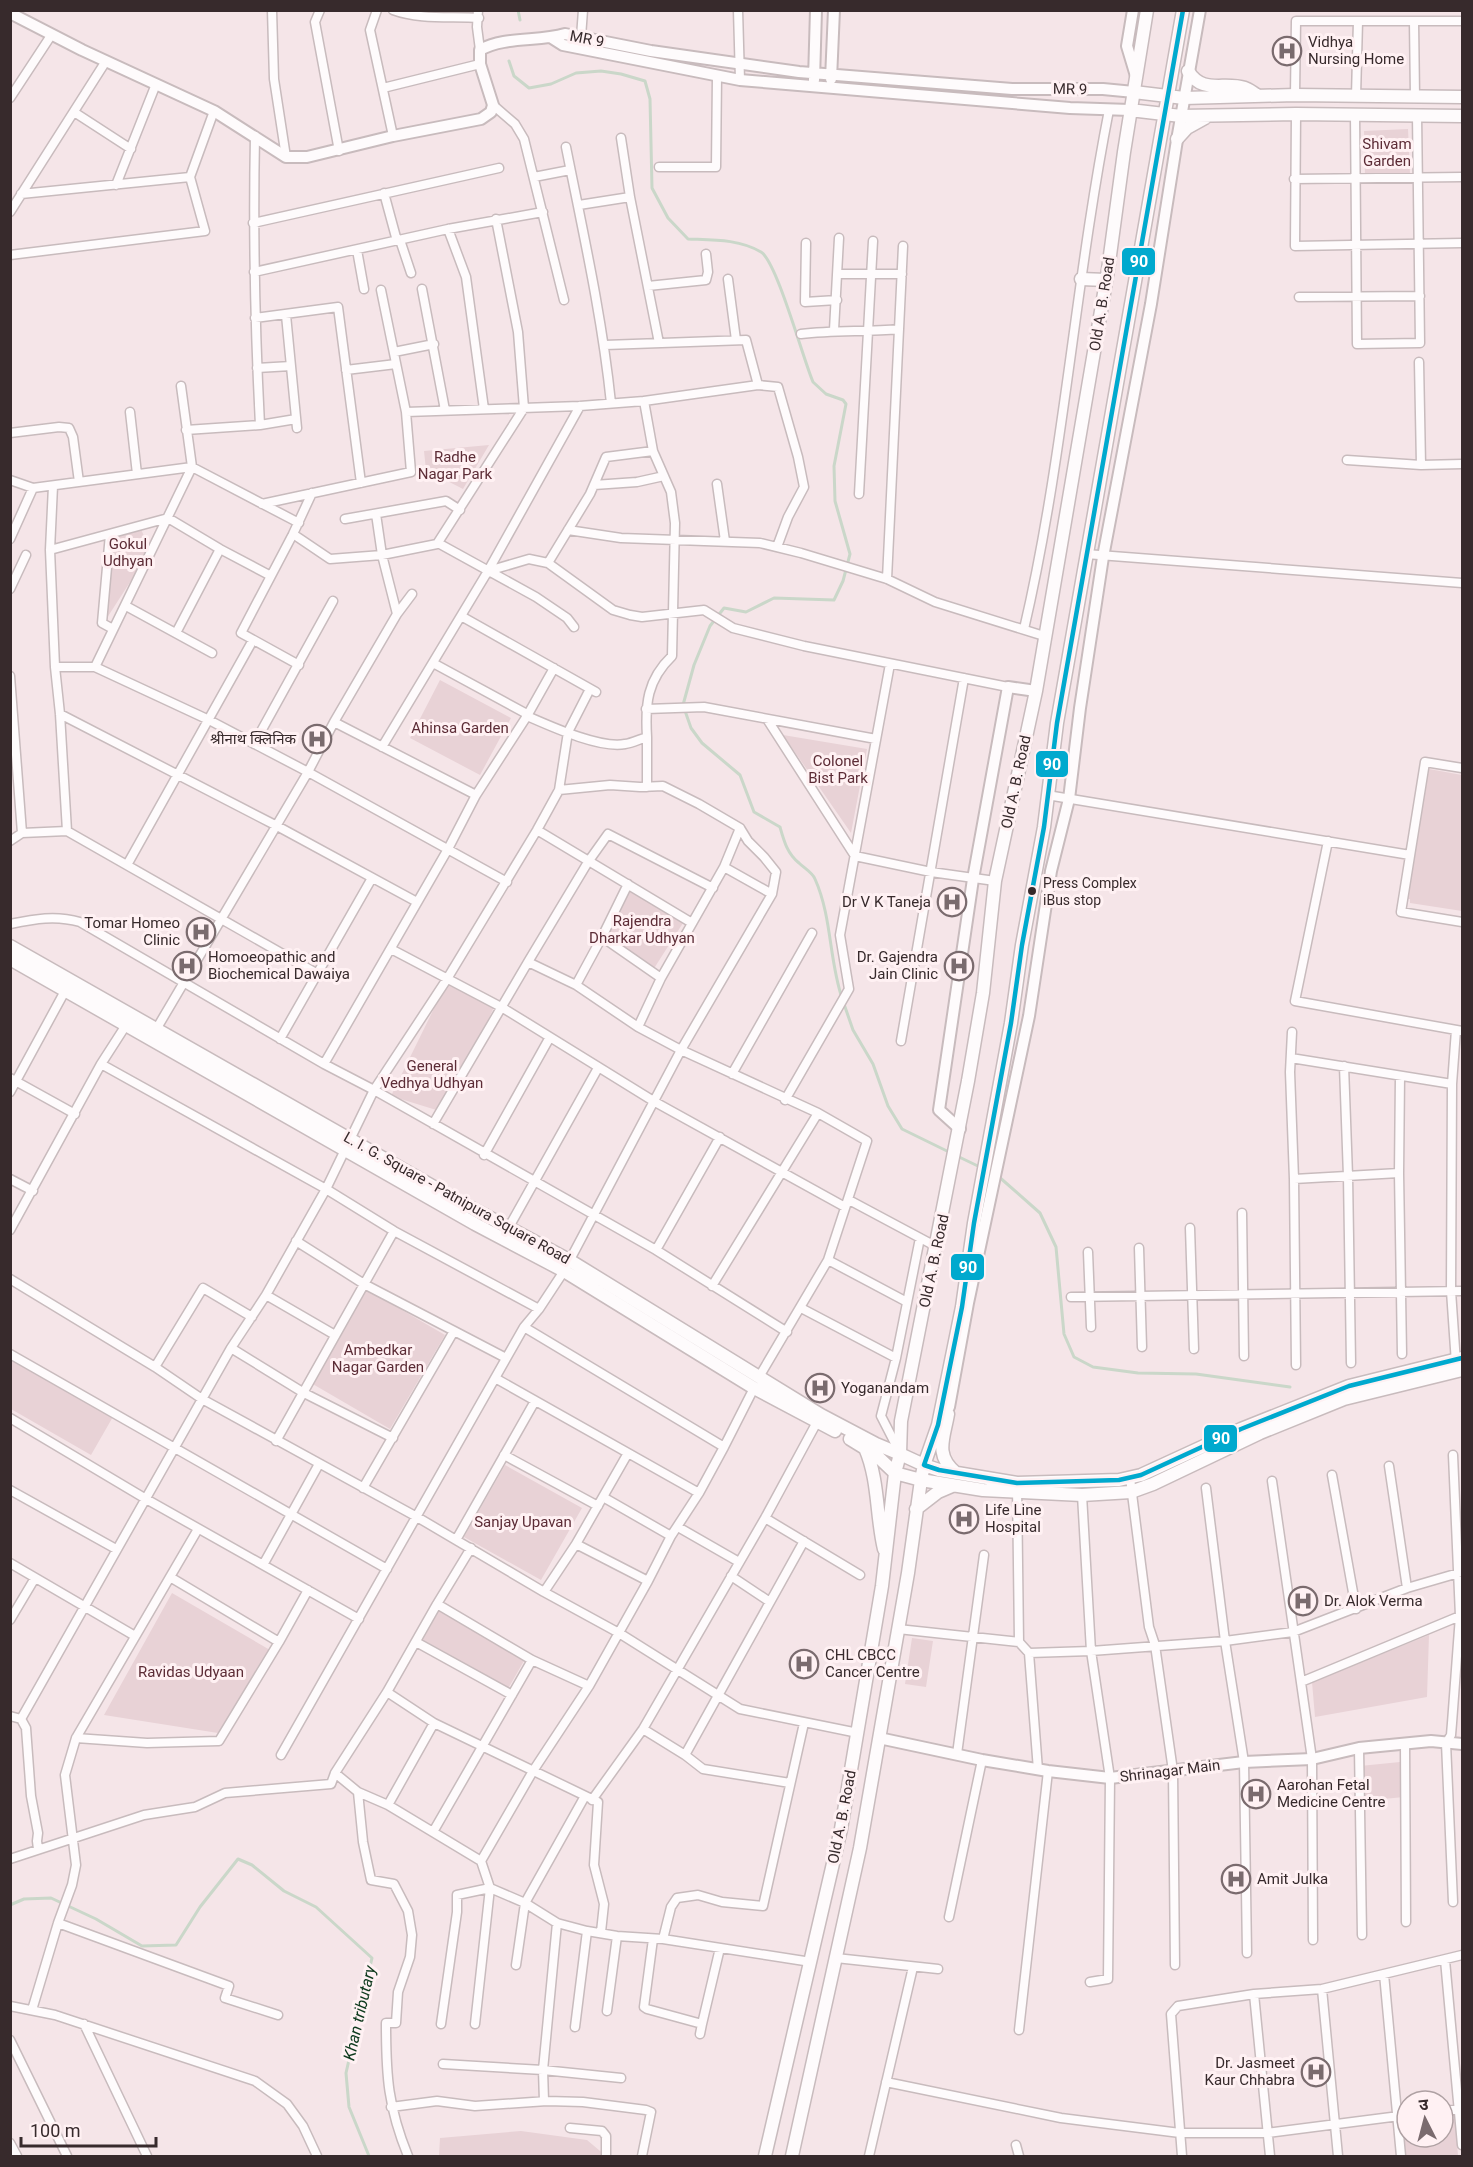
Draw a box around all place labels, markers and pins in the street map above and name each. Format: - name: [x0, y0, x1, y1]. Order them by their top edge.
- place label: Vidhya Nursing Home: [1308, 33, 1404, 68]
- hospital icon: Vidhya Nursing Home: [1271, 35, 1303, 67]
- hospital icon: श्रीनाथ क्लिनिक: [301, 723, 333, 755]
- place label: श्रीनाथ क्लिनिक: [210, 730, 296, 748]
- place label: Press Complex iBus stop: [1043, 875, 1137, 908]
- marker: Press Complex iBus stop: [1026, 885, 1038, 897]
- hospital icon: Dr V K Taneja: [936, 886, 968, 918]
- place label: Dr V K Taneja: [842, 893, 931, 911]
- place label: Tomar Homeo Clinic: [84, 914, 180, 949]
- hospital icon: Tomar Homeo Clinic: [185, 916, 217, 948]
- place label: Homoeopathic and Biochemical Dawaiya: [208, 948, 350, 983]
- place label: Dr. Gajendra Jain Clinic: [857, 948, 938, 983]
- hospital icon: Homoeopathic and Biochemical Dawaiya: [171, 950, 203, 982]
- hospital icon: Dr. Gajendra Jain Clinic: [943, 950, 975, 982]
- hospital icon: Yoganandam: [804, 1372, 836, 1404]
- place label: Yoganandam: [841, 1379, 929, 1397]
- place label: Life Line Hospital: [985, 1501, 1041, 1536]
- hospital icon: Life Line Hospital: [948, 1503, 980, 1535]
- hospital icon: Dr. Alok Verma: [1287, 1585, 1319, 1617]
- place label: Dr. Alok Verma: [1324, 1592, 1423, 1610]
- place label: CHL CBCC Cancer Centre: [825, 1646, 920, 1681]
- hospital icon: CHL CBCC Cancer Centre: [788, 1648, 820, 1680]
- place label: Aarohan Fetal Medicine Centre: [1277, 1776, 1385, 1811]
- hospital icon: Aarohan Fetal Medicine Centre: [1240, 1778, 1272, 1810]
- hospital icon: Amit Julka: [1220, 1863, 1252, 1895]
- place label: Amit Julka: [1257, 1870, 1328, 1888]
- place label: Dr. Jasmeet Kaur Chhabra: [1205, 2054, 1295, 2089]
- hospital icon: Dr. Jasmeet Kaur Chhabra: [1300, 2056, 1332, 2088]

